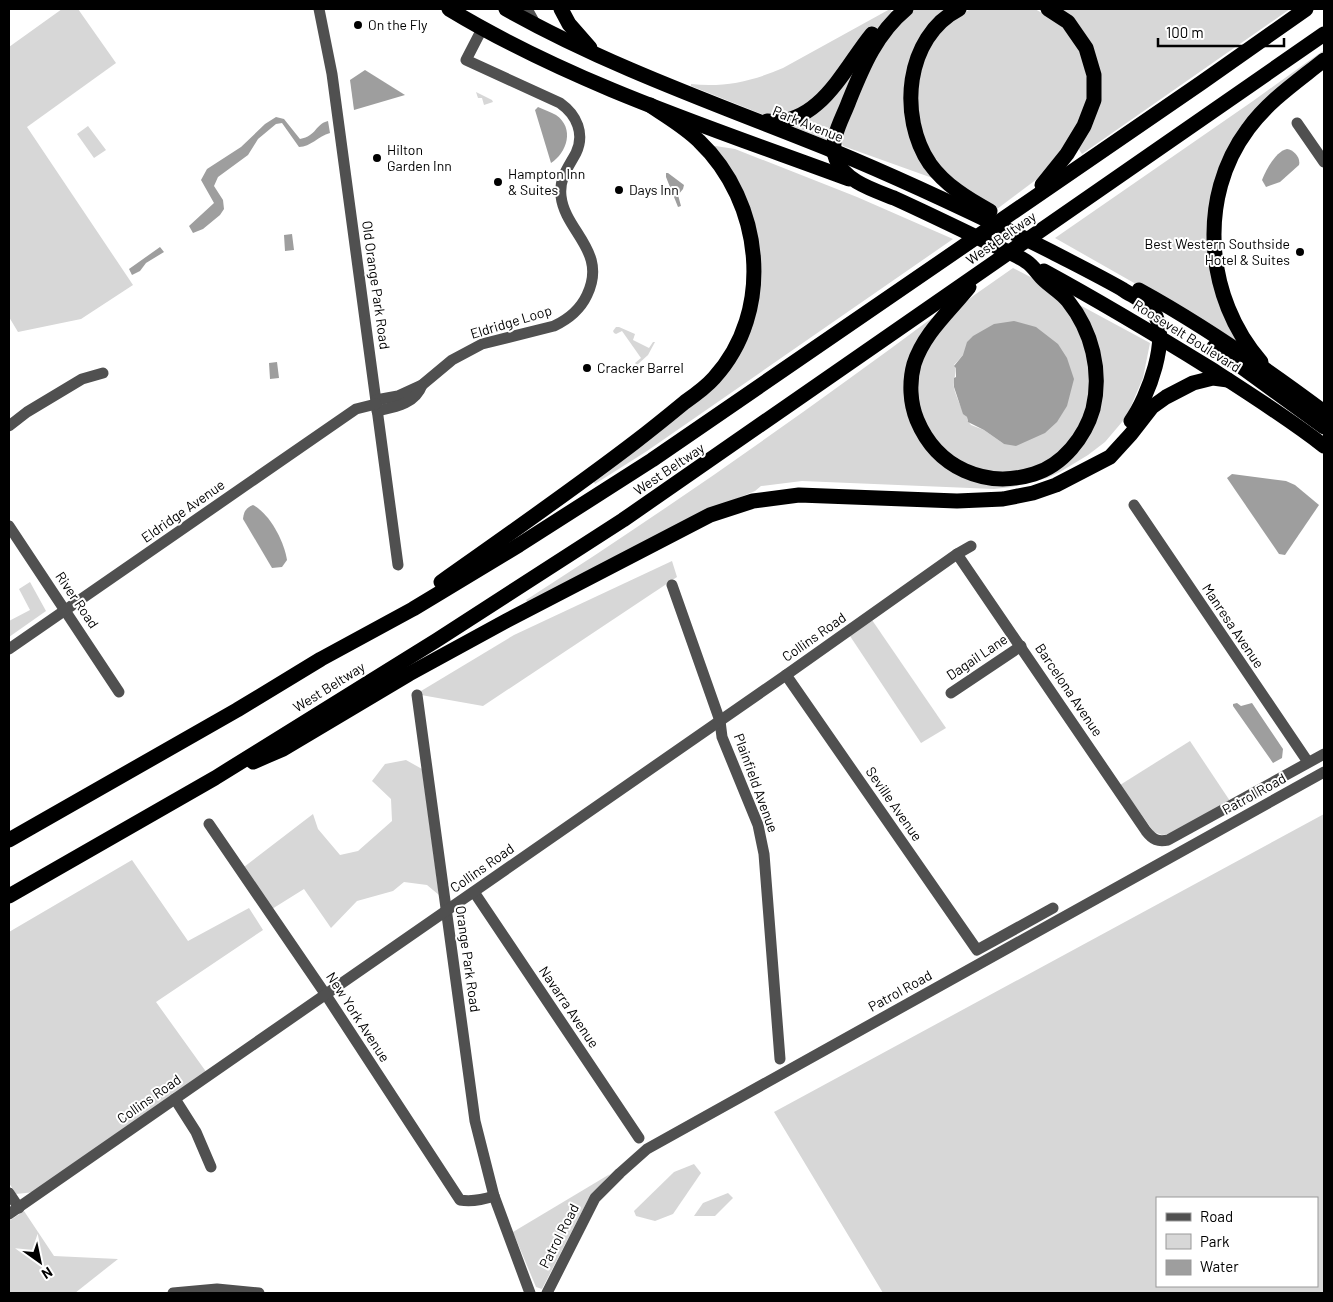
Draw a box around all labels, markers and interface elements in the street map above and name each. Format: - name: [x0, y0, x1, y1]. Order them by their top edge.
- scale bar: [1158, 15, 1284, 47]
- place label: On the Fly: [368, 16, 428, 33]
- marker: On the Fly: [352, 19, 364, 31]
- text: 100 m: [1166, 23, 1204, 41]
- street label: Park Avenue: [770, 102, 846, 145]
- place label: Hilton Garden Inn: [387, 141, 452, 174]
- marker: Hilton Garden Inn: [371, 152, 383, 164]
- place label: Hampton Inn & Suites: [508, 165, 585, 198]
- marker: Hampton Inn & Suites: [492, 176, 504, 188]
- place label: Days Inn: [629, 181, 679, 198]
- marker: Days Inn: [613, 184, 625, 196]
- street label: West Beltway: [962, 207, 1039, 268]
- street label: Old Orange Park Road: [359, 219, 394, 350]
- place label: Best Western Southside Hotel & Suites: [1144, 235, 1290, 268]
- marker: Best Western Southside Hotel & Suites: [1294, 246, 1306, 258]
- street label: Roosevelt Boulevard: [1130, 296, 1244, 376]
- street label: Eldridge Loop: [468, 301, 554, 342]
- place label: Cracker Barrel: [597, 359, 684, 376]
- marker: Cracker Barrel: [581, 362, 593, 374]
- street label: West Beltway: [630, 438, 708, 498]
- street label: Eldridge Avenue: [138, 476, 228, 546]
- street label: River Road: [52, 568, 103, 631]
- street label: Manresa Avenue: [1199, 580, 1268, 671]
- street label: Collins Road: [778, 608, 849, 665]
- street label: Dagail Lane: [943, 630, 1010, 683]
- street label: Barcelona Avenue: [1032, 640, 1107, 739]
- street label: West Beltway: [290, 657, 368, 715]
- street label: Plainfield Avenue: [731, 731, 782, 835]
- street label: Seville Avenue: [863, 763, 926, 844]
- street label: Patrol Road: [1219, 769, 1289, 818]
- street label: Collins Road: [446, 839, 517, 896]
- street label: Orange Park Road: [453, 905, 484, 1013]
- street label: Navarra Avenue: [536, 963, 603, 1051]
- street label: Patrol Road: [865, 966, 935, 1015]
- street label: New York Avenue: [323, 969, 394, 1065]
- street label: Collins Road: [113, 1070, 184, 1127]
- legend: [1156, 1197, 1318, 1287]
- street label: Patrol Road: [535, 1201, 582, 1271]
- text: Road: [1200, 1207, 1233, 1225]
- text: Park: [1200, 1232, 1230, 1250]
- north arrow: [15, 1237, 65, 1287]
- text: Water: [1200, 1257, 1239, 1275]
- text: N: [39, 1264, 56, 1283]

